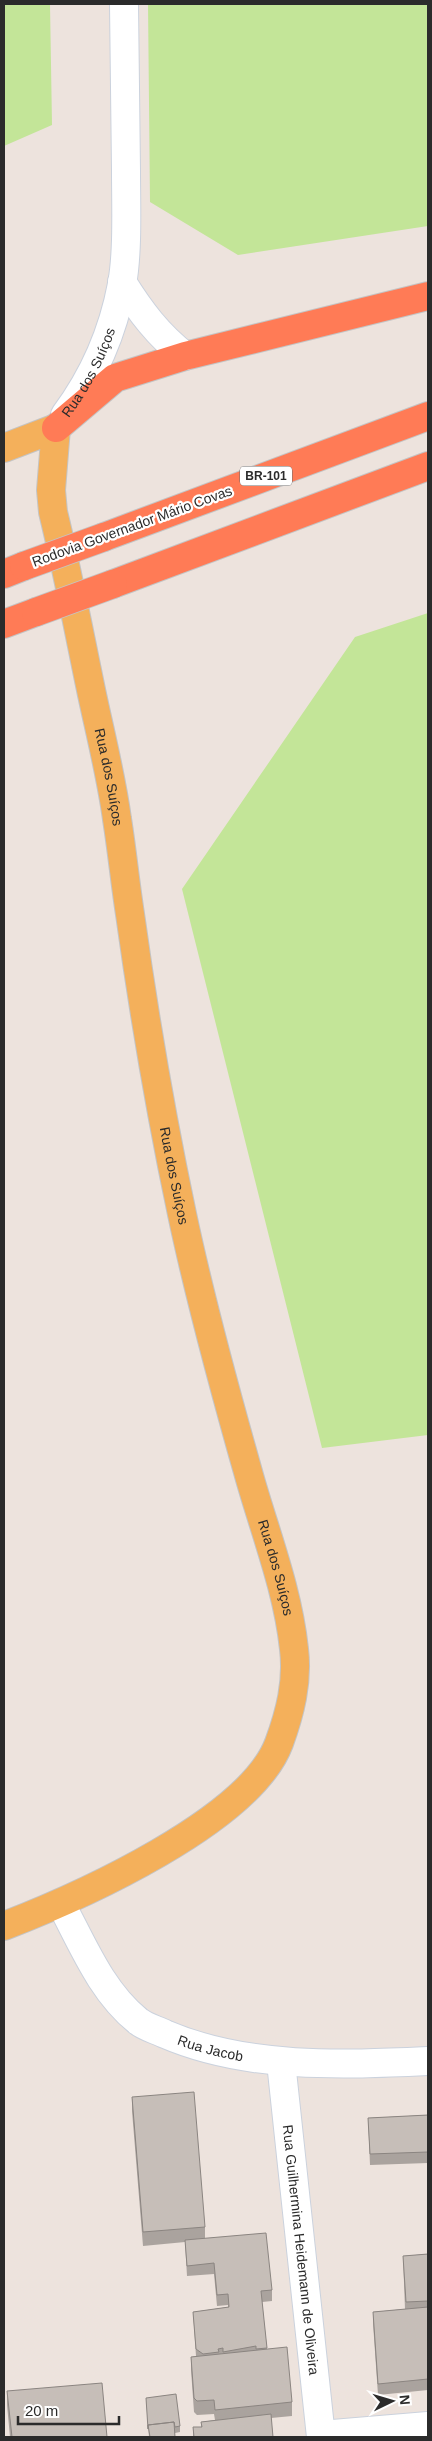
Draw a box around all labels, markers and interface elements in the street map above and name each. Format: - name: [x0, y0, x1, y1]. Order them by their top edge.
- street label: Rua dos Suíços: [58, 326, 118, 420]
- road number: BR-101: [240, 466, 292, 486]
- street label: Rodovia Governador Mário Covas: [30, 482, 234, 570]
- street label: Rua dos Suíços: [92, 727, 126, 827]
- street label: Rua dos Suíços: [157, 1126, 192, 1226]
- street label: Rua dos Suíços: [255, 1518, 297, 1617]
- street label: Rua Jacob: [176, 2032, 245, 2064]
- street label: Rua Guilhermina Heidemann de Oliveira: [280, 2124, 322, 2376]
- north arrow: [367, 2376, 417, 2426]
- scale bar: [18, 2394, 119, 2426]
- text: N: [397, 2394, 413, 2406]
- text: 20 m: [25, 2402, 58, 2419]

